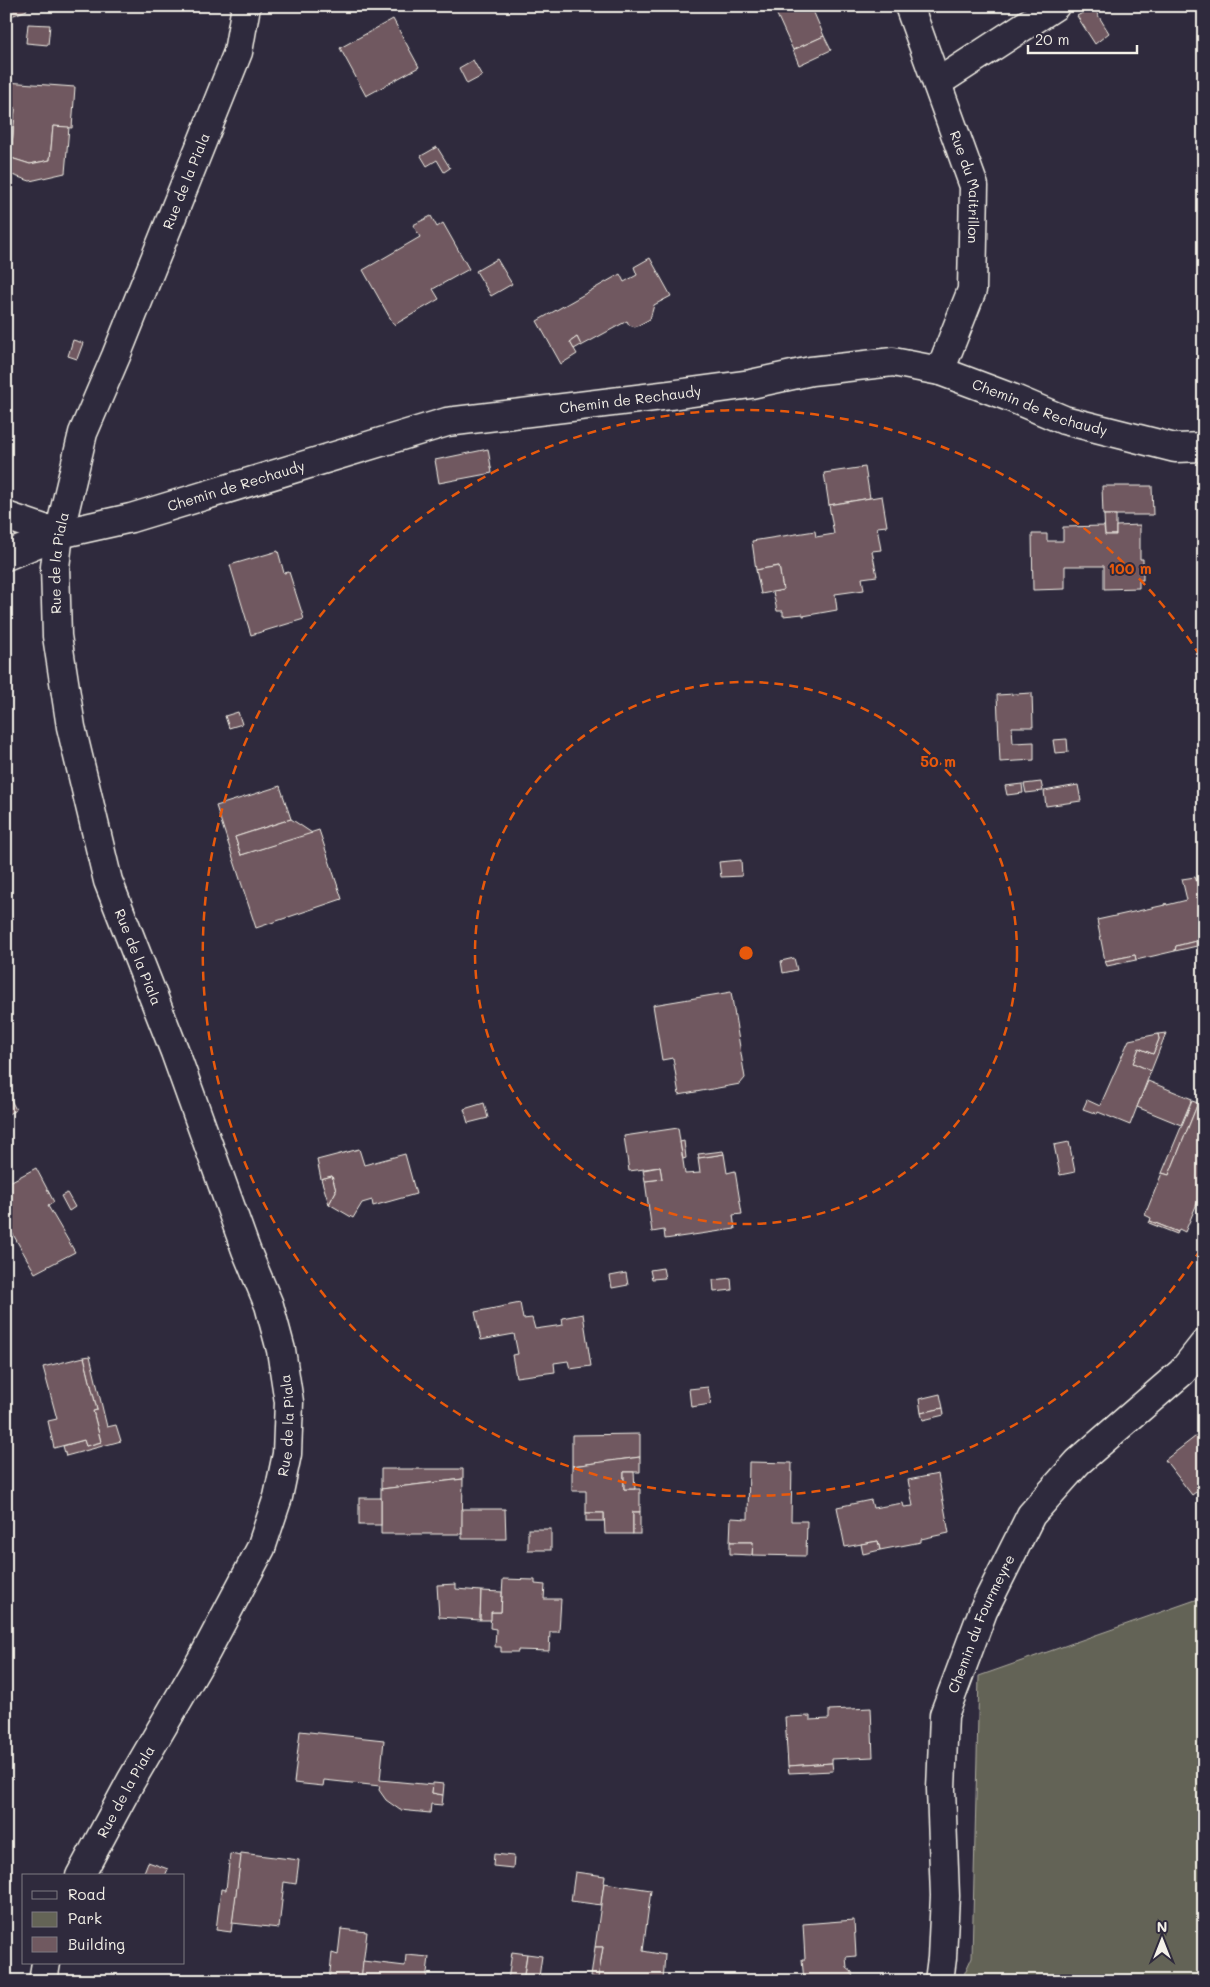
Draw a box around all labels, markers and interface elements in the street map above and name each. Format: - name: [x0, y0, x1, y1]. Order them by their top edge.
- scale bar: [1028, 22, 1136, 54]
- text: 20 m: [1035, 29, 1069, 49]
- street label: Rue du Maitrillon: [946, 128, 985, 244]
- street label: Rue de la Piala: [158, 130, 214, 232]
- street label: Chemin de Rechaudy: [970, 374, 1110, 440]
- street label: Chemin de Rechaudy: [558, 381, 702, 417]
- street label: Chemin de Rechaudy: [165, 456, 307, 515]
- street label: Rue de la Piala: [45, 510, 73, 614]
- text: 100 m: [1108, 558, 1152, 578]
- text: 50 m: [920, 751, 956, 771]
- street label: Rue de la Piala: [110, 906, 166, 1008]
- centre of rings: [737, 944, 755, 962]
- street label: Rue de la Piala: [273, 1373, 298, 1478]
- street label: Chemin du Fourmeyre: [943, 1551, 1019, 1696]
- street label: Rue de la Piala: [92, 1742, 159, 1841]
- legend: [22, 1874, 185, 1964]
- text: Road: [68, 1884, 105, 1904]
- text: Park: [68, 1908, 102, 1928]
- north arrow: [1138, 1914, 1188, 1964]
- text: N: [1157, 1917, 1167, 1936]
- text: Building: [68, 1934, 125, 1954]

